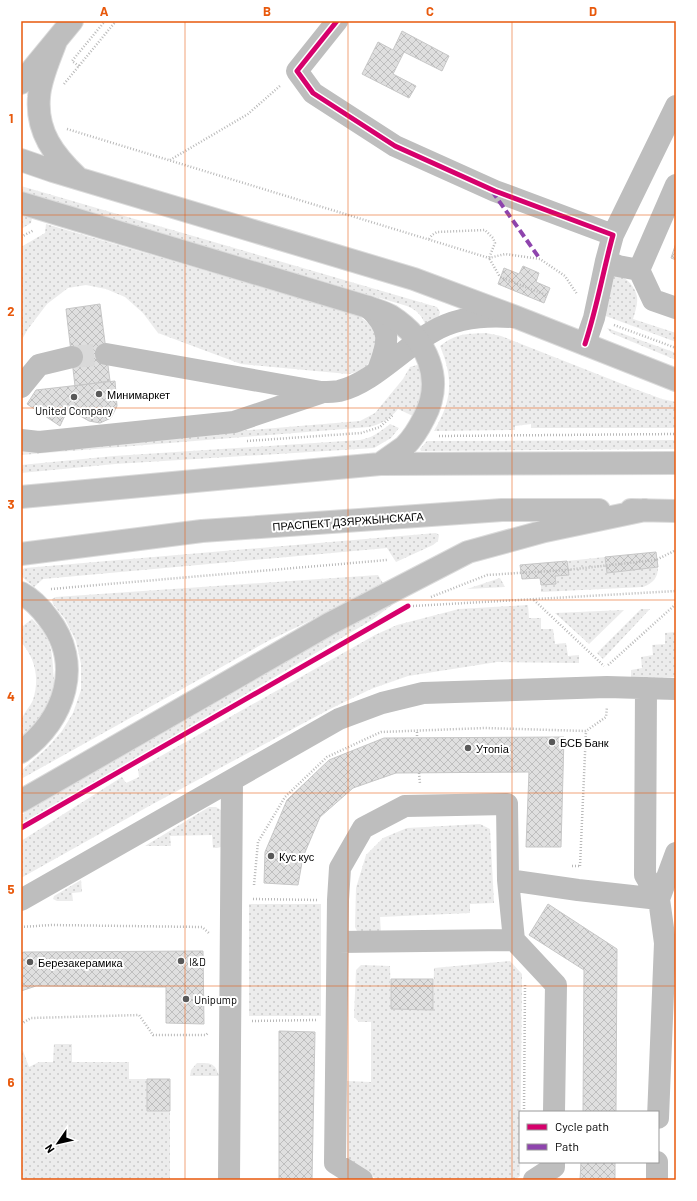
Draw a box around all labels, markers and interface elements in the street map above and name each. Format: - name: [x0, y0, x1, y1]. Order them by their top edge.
- text: A: [100, 3, 109, 19]
- text: B: [263, 3, 271, 19]
- text: C: [426, 3, 434, 19]
- text: D: [589, 3, 597, 19]
- text: 1: [9, 110, 13, 126]
- text: 2: [7, 303, 15, 319]
- place label: Минимаркет: [107, 388, 170, 401]
- marker: Минимаркет: [94, 389, 104, 399]
- marker: United Company: [69, 392, 79, 402]
- place label: United Company: [35, 404, 113, 417]
- text: 3: [7, 496, 15, 512]
- street label: ПРАСПЕКТ ДЗЯРЖЫНСКАГА: [272, 509, 425, 533]
- text: 4: [7, 688, 15, 704]
- place label: БСБ Банк: [560, 736, 609, 749]
- marker: БСБ Банк: [547, 737, 557, 747]
- place label: Утопiа: [476, 742, 510, 755]
- marker: Утопiа: [463, 743, 473, 753]
- place label: Кус кус: [279, 850, 315, 863]
- marker: Кус кус: [266, 851, 276, 861]
- text: 5: [7, 881, 15, 897]
- place label: I&D: [189, 955, 206, 968]
- place label: Березакерамика: [38, 956, 124, 969]
- marker: I&D: [176, 956, 186, 966]
- marker: Березакерамика: [25, 957, 35, 967]
- place label: Unipump: [194, 993, 237, 1006]
- marker: Unipump: [181, 994, 191, 1004]
- text: 6: [8, 1074, 15, 1090]
- legend: [519, 1111, 659, 1163]
- text: Cycle path: [555, 1119, 609, 1133]
- north arrow: [38, 1123, 78, 1163]
- text: Path: [555, 1139, 579, 1153]
- text: N: [42, 1142, 57, 1156]

